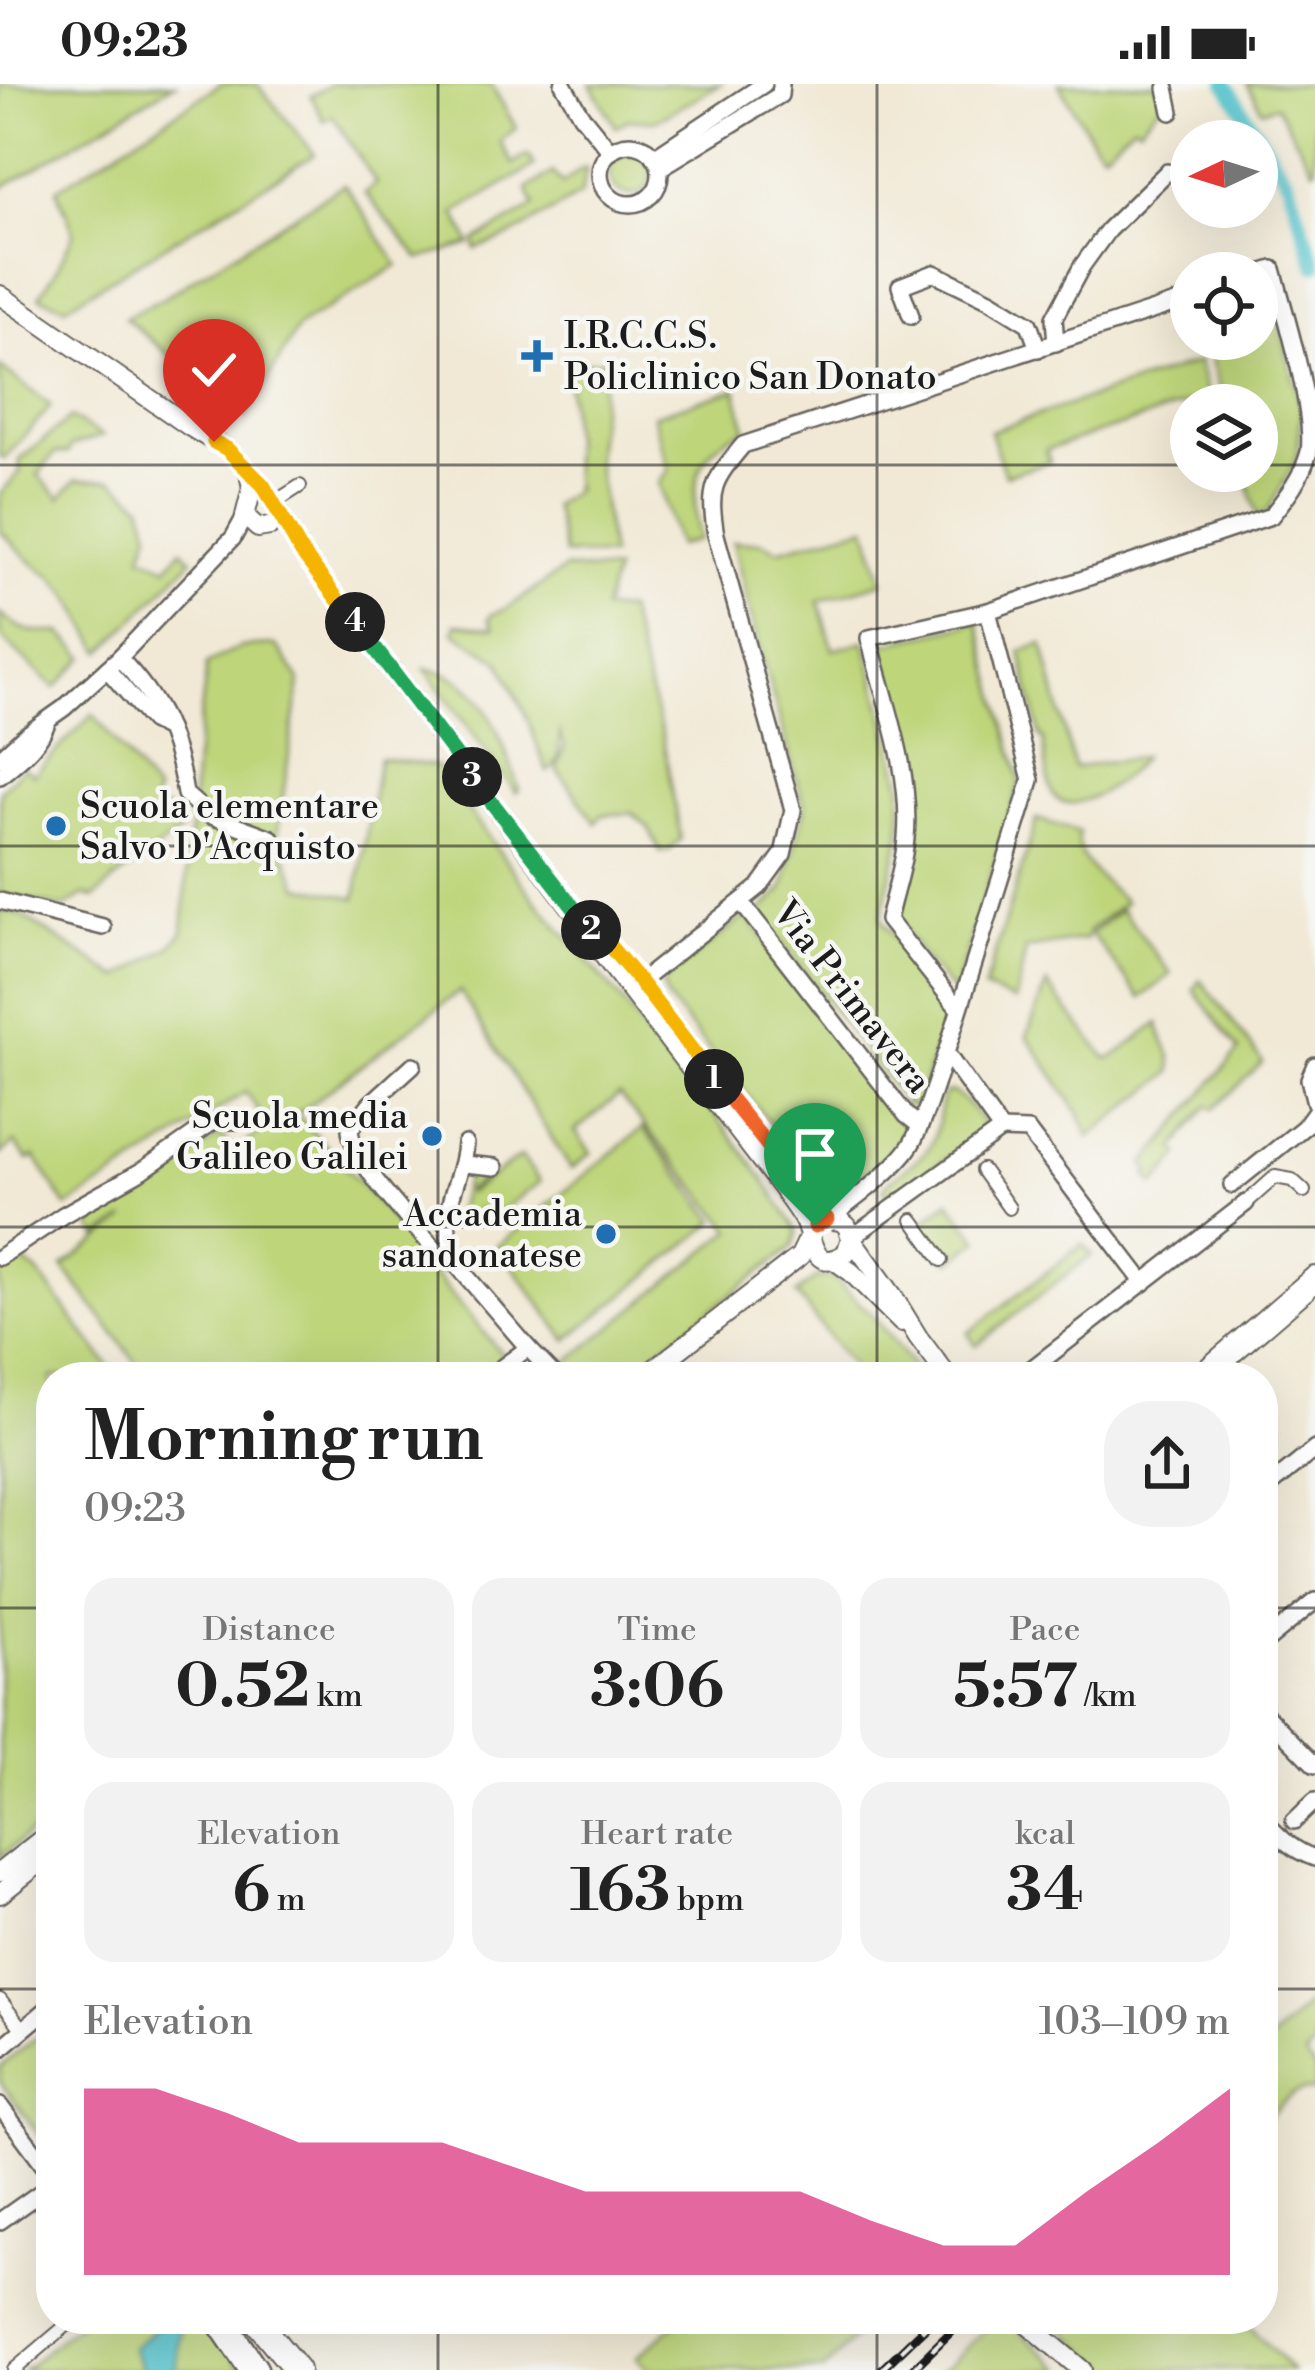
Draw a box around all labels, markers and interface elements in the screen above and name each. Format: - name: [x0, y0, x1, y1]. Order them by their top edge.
- text: 09:23: [60, 14, 189, 71]
- north arrow: [1170, 120, 1278, 228]
- map controls: [1170, 120, 1278, 492]
- button: locate: [1170, 252, 1278, 360]
- place label: I.R.C.C.S. Policlinico San Donato: [564, 315, 937, 401]
- pin: [163, 319, 265, 442]
- icon: check: [181, 337, 247, 403]
- marker: I.R.C.C.S. Policlinico San Donato: [521, 340, 553, 372]
- button: layers: [1170, 384, 1278, 492]
- pin: 4: [325, 592, 385, 652]
- text: 4: [344, 601, 366, 642]
- pin: 3: [442, 747, 502, 807]
- text: 3: [462, 756, 482, 797]
- place label: Scuola elementare Salvo D'Acquisto: [80, 785, 379, 871]
- marker: Scuola elementare Salvo D'Acquisto: [43, 813, 69, 839]
- street label: Via Primavera: [761, 891, 941, 1104]
- pin: 2: [561, 900, 621, 960]
- text: 2: [581, 909, 601, 950]
- pin: 1: [684, 1049, 744, 1109]
- text: 1: [706, 1058, 722, 1099]
- place label: Scuola media Galileo Galilei: [176, 1095, 409, 1181]
- pin: [764, 1103, 866, 1226]
- icon: arrive: [782, 1121, 848, 1187]
- marker: Scuola media Galileo Galilei: [419, 1123, 445, 1149]
- place label: Accademia sandonatese: [382, 1193, 583, 1279]
- marker: Accademia sandonatese: [593, 1221, 619, 1247]
- text: Morning run: [84, 1398, 483, 1481]
- button: share: [1104, 1401, 1230, 1527]
- text: 09:23: [84, 1485, 186, 1534]
- text: Distance: [202, 1610, 336, 1651]
- text: Time: [617, 1610, 697, 1651]
- text: Pace: [1010, 1610, 1080, 1651]
- text: 0.52: [175, 1651, 310, 1726]
- text: 3:06: [590, 1651, 724, 1726]
- text: 5:57: [953, 1651, 1078, 1726]
- text: km: [310, 1676, 363, 1717]
- text: /km: [1078, 1676, 1137, 1717]
- text: Elevation: [198, 1814, 340, 1855]
- text: Heart rate: [581, 1814, 733, 1855]
- text: kcal: [1015, 1814, 1075, 1855]
- text: 6: [232, 1855, 270, 1930]
- text: 163: [570, 1855, 670, 1930]
- text: 34: [1006, 1855, 1084, 1930]
- text: m: [270, 1880, 306, 1921]
- text: bpm: [670, 1880, 744, 1921]
- text: Elevation: [84, 1998, 253, 2047]
- text: 103–109 m: [1039, 1998, 1230, 2047]

